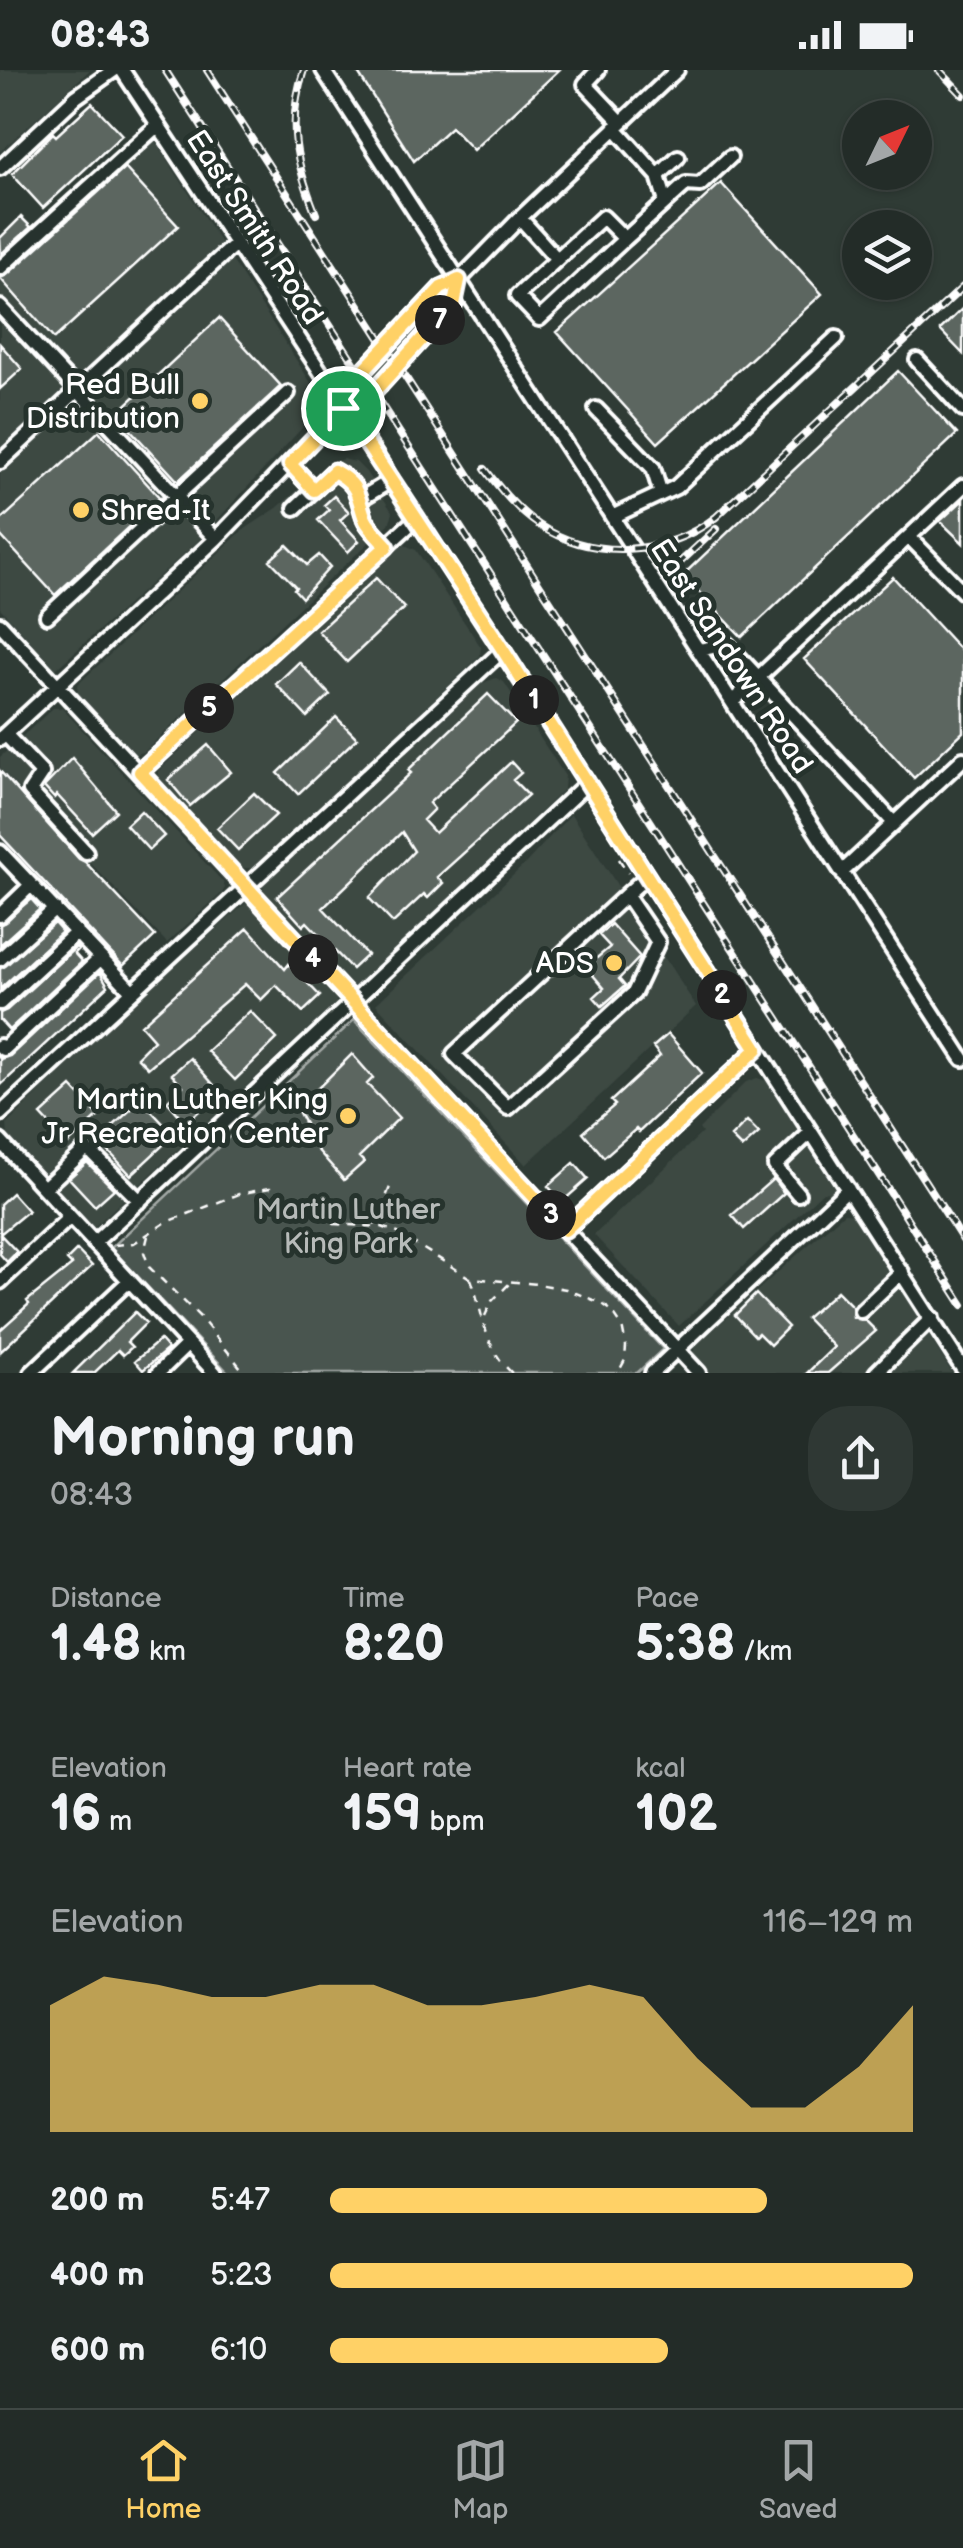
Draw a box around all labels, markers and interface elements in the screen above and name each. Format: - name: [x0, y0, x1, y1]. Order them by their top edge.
- text: 08:43: [50, 13, 150, 58]
- north arrow: [842, 100, 932, 190]
- map controls: [842, 100, 932, 300]
- street label: East Smith Road: [178, 124, 330, 332]
- button: layers: [842, 210, 932, 300]
- pin: 7: [415, 295, 465, 345]
- text: 7: [432, 303, 448, 336]
- pin: [301, 366, 386, 451]
- place label: Red Bull Distribution: [26, 367, 180, 437]
- icon: arrive: [316, 381, 371, 436]
- marker: Red Bull Distribution: [189, 390, 211, 412]
- place label: Shred-It: [101, 493, 210, 529]
- marker: Shred-It: [70, 499, 92, 521]
- street label: East Sandown Road: [642, 533, 820, 780]
- pin: 1: [509, 675, 559, 725]
- pin: 5: [184, 683, 234, 733]
- text: 1: [528, 683, 540, 716]
- text: 5: [201, 691, 217, 724]
- pin: 4: [288, 934, 338, 984]
- text: 4: [305, 942, 321, 975]
- place label: ADS: [536, 946, 594, 982]
- marker: ADS: [603, 952, 625, 974]
- pin: 2: [697, 970, 747, 1020]
- text: 2: [714, 978, 730, 1011]
- place label: Martin Luther King Jr Recreation Center: [42, 1082, 329, 1152]
- marker: Martin Luther King Jr Recreation Center: [337, 1105, 359, 1127]
- pin: 3: [526, 1190, 576, 1240]
- park label: Martin Luther King Park: [256, 1192, 441, 1262]
- text: 3: [543, 1198, 559, 1231]
- text: Morning run: [50, 1405, 355, 1472]
- button: share: [808, 1406, 913, 1511]
- text: 08:43: [50, 1476, 133, 1515]
- text: Distance: [50, 1582, 162, 1615]
- text: Time: [343, 1582, 405, 1615]
- text: Pace: [635, 1582, 699, 1615]
- text: 1.48: [50, 1615, 142, 1675]
- text: 8:20: [343, 1615, 445, 1675]
- text: 5:38: [635, 1615, 735, 1675]
- text: km: [142, 1635, 186, 1668]
- text: /km: [735, 1635, 793, 1668]
- text: Elevation: [50, 1752, 167, 1785]
- text: Heart rate: [343, 1752, 472, 1785]
- text: kcal: [635, 1752, 686, 1785]
- text: 16: [50, 1785, 101, 1845]
- text: 159: [343, 1785, 422, 1845]
- text: 102: [635, 1785, 717, 1845]
- text: m: [101, 1805, 132, 1838]
- text: bpm: [422, 1805, 485, 1838]
- text: Elevation: [50, 1903, 183, 1942]
- text: 116–129 m: [763, 1903, 913, 1942]
- text: 200 m: [50, 2181, 144, 2220]
- text: 5:47: [210, 2181, 270, 2220]
- text: 400 m: [50, 2256, 145, 2295]
- text: 5:23: [210, 2256, 273, 2295]
- text: 600 m: [50, 2331, 145, 2370]
- text: 6:10: [210, 2331, 267, 2370]
- tab: Home: [125, 2433, 201, 2526]
- tab: Map: [452, 2433, 508, 2526]
- tab: Saved: [759, 2433, 838, 2526]

